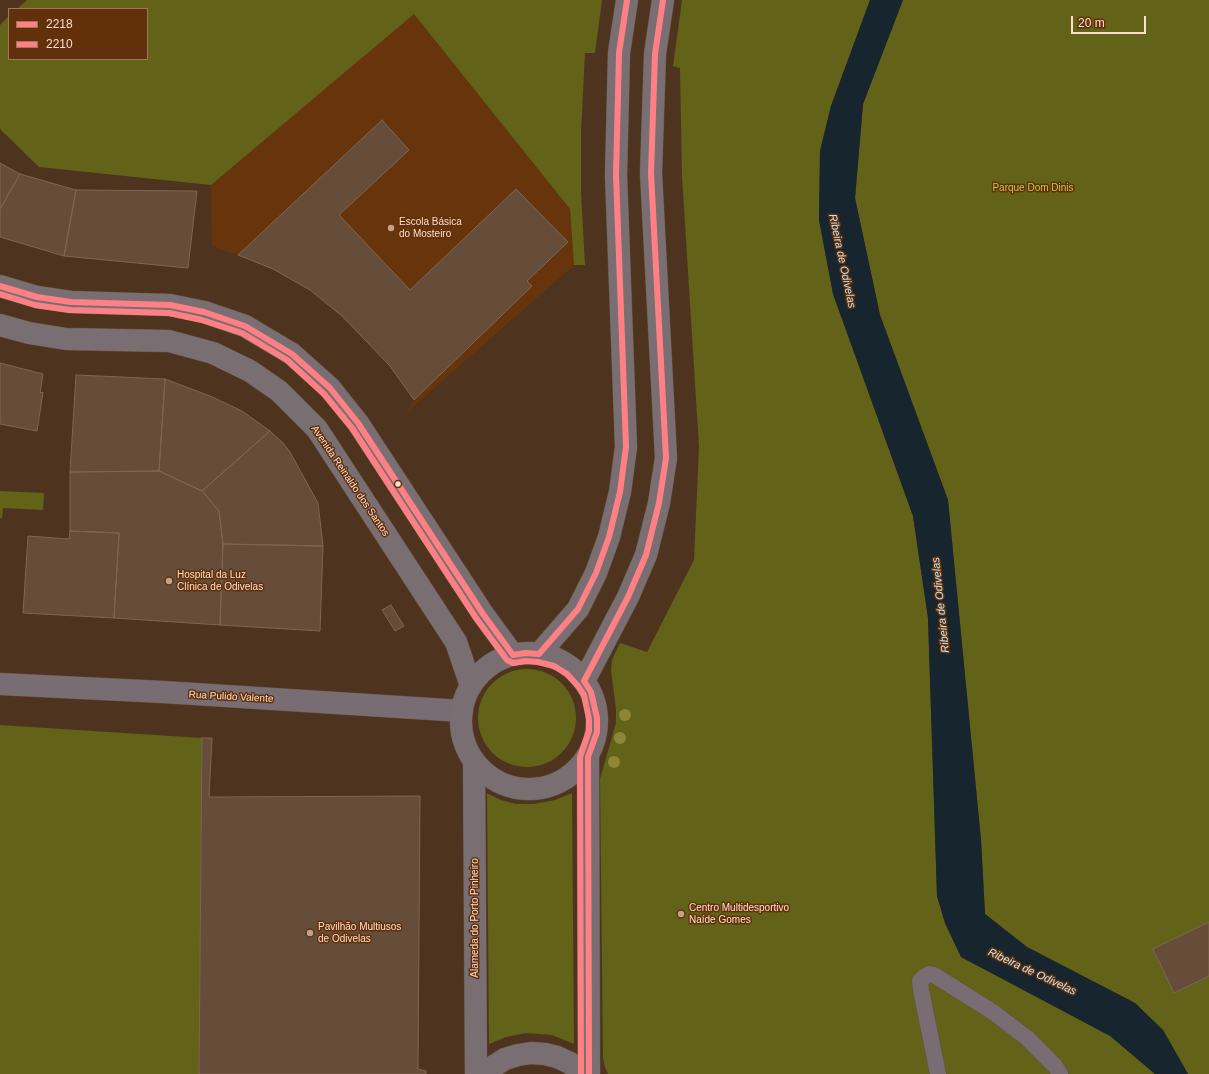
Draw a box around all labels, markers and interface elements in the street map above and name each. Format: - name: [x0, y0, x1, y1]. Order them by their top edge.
- legend: [8, 8, 148, 60]
- scale bar: [1073, 8, 1148, 34]
- text: 20 m: [1078, 16, 1105, 30]
- text: 2218: [46, 17, 73, 31]
- text: 2210: [46, 37, 73, 51]
- park label: Parque Dom Dinis: [992, 182, 1074, 194]
- water label: Ribeira de Odivelas: [826, 213, 858, 309]
- place label: Escola Básica do Mosteiro: [399, 216, 462, 240]
- marker: Escola Básica do Mosteiro: [386, 223, 396, 233]
- street label: Avenida Reinaldo dos Santos: [308, 423, 392, 539]
- unlabelled marker: [393, 479, 403, 489]
- water label: Ribeira de Odivelas: [929, 557, 953, 653]
- place label: Hospital da Luz Clínica de Odivelas: [177, 569, 263, 592]
- marker: Hospital da Luz Clínica de Odivelas: [164, 576, 174, 586]
- street label: Rua Pulido Valente: [188, 689, 274, 705]
- street label: Alameda do Porto Pinheiro: [469, 858, 481, 978]
- place label: Centro Multidesportivo Naíde Gomes: [689, 902, 789, 926]
- marker: Centro Multidesportivo Naíde Gomes: [676, 909, 686, 919]
- place label: Pavilhão Multiusos de Odivelas: [318, 921, 401, 944]
- marker: Pavilhão Multiusos de Odivelas: [305, 928, 315, 938]
- water label: Ribeira de Odivelas: [986, 946, 1078, 998]

